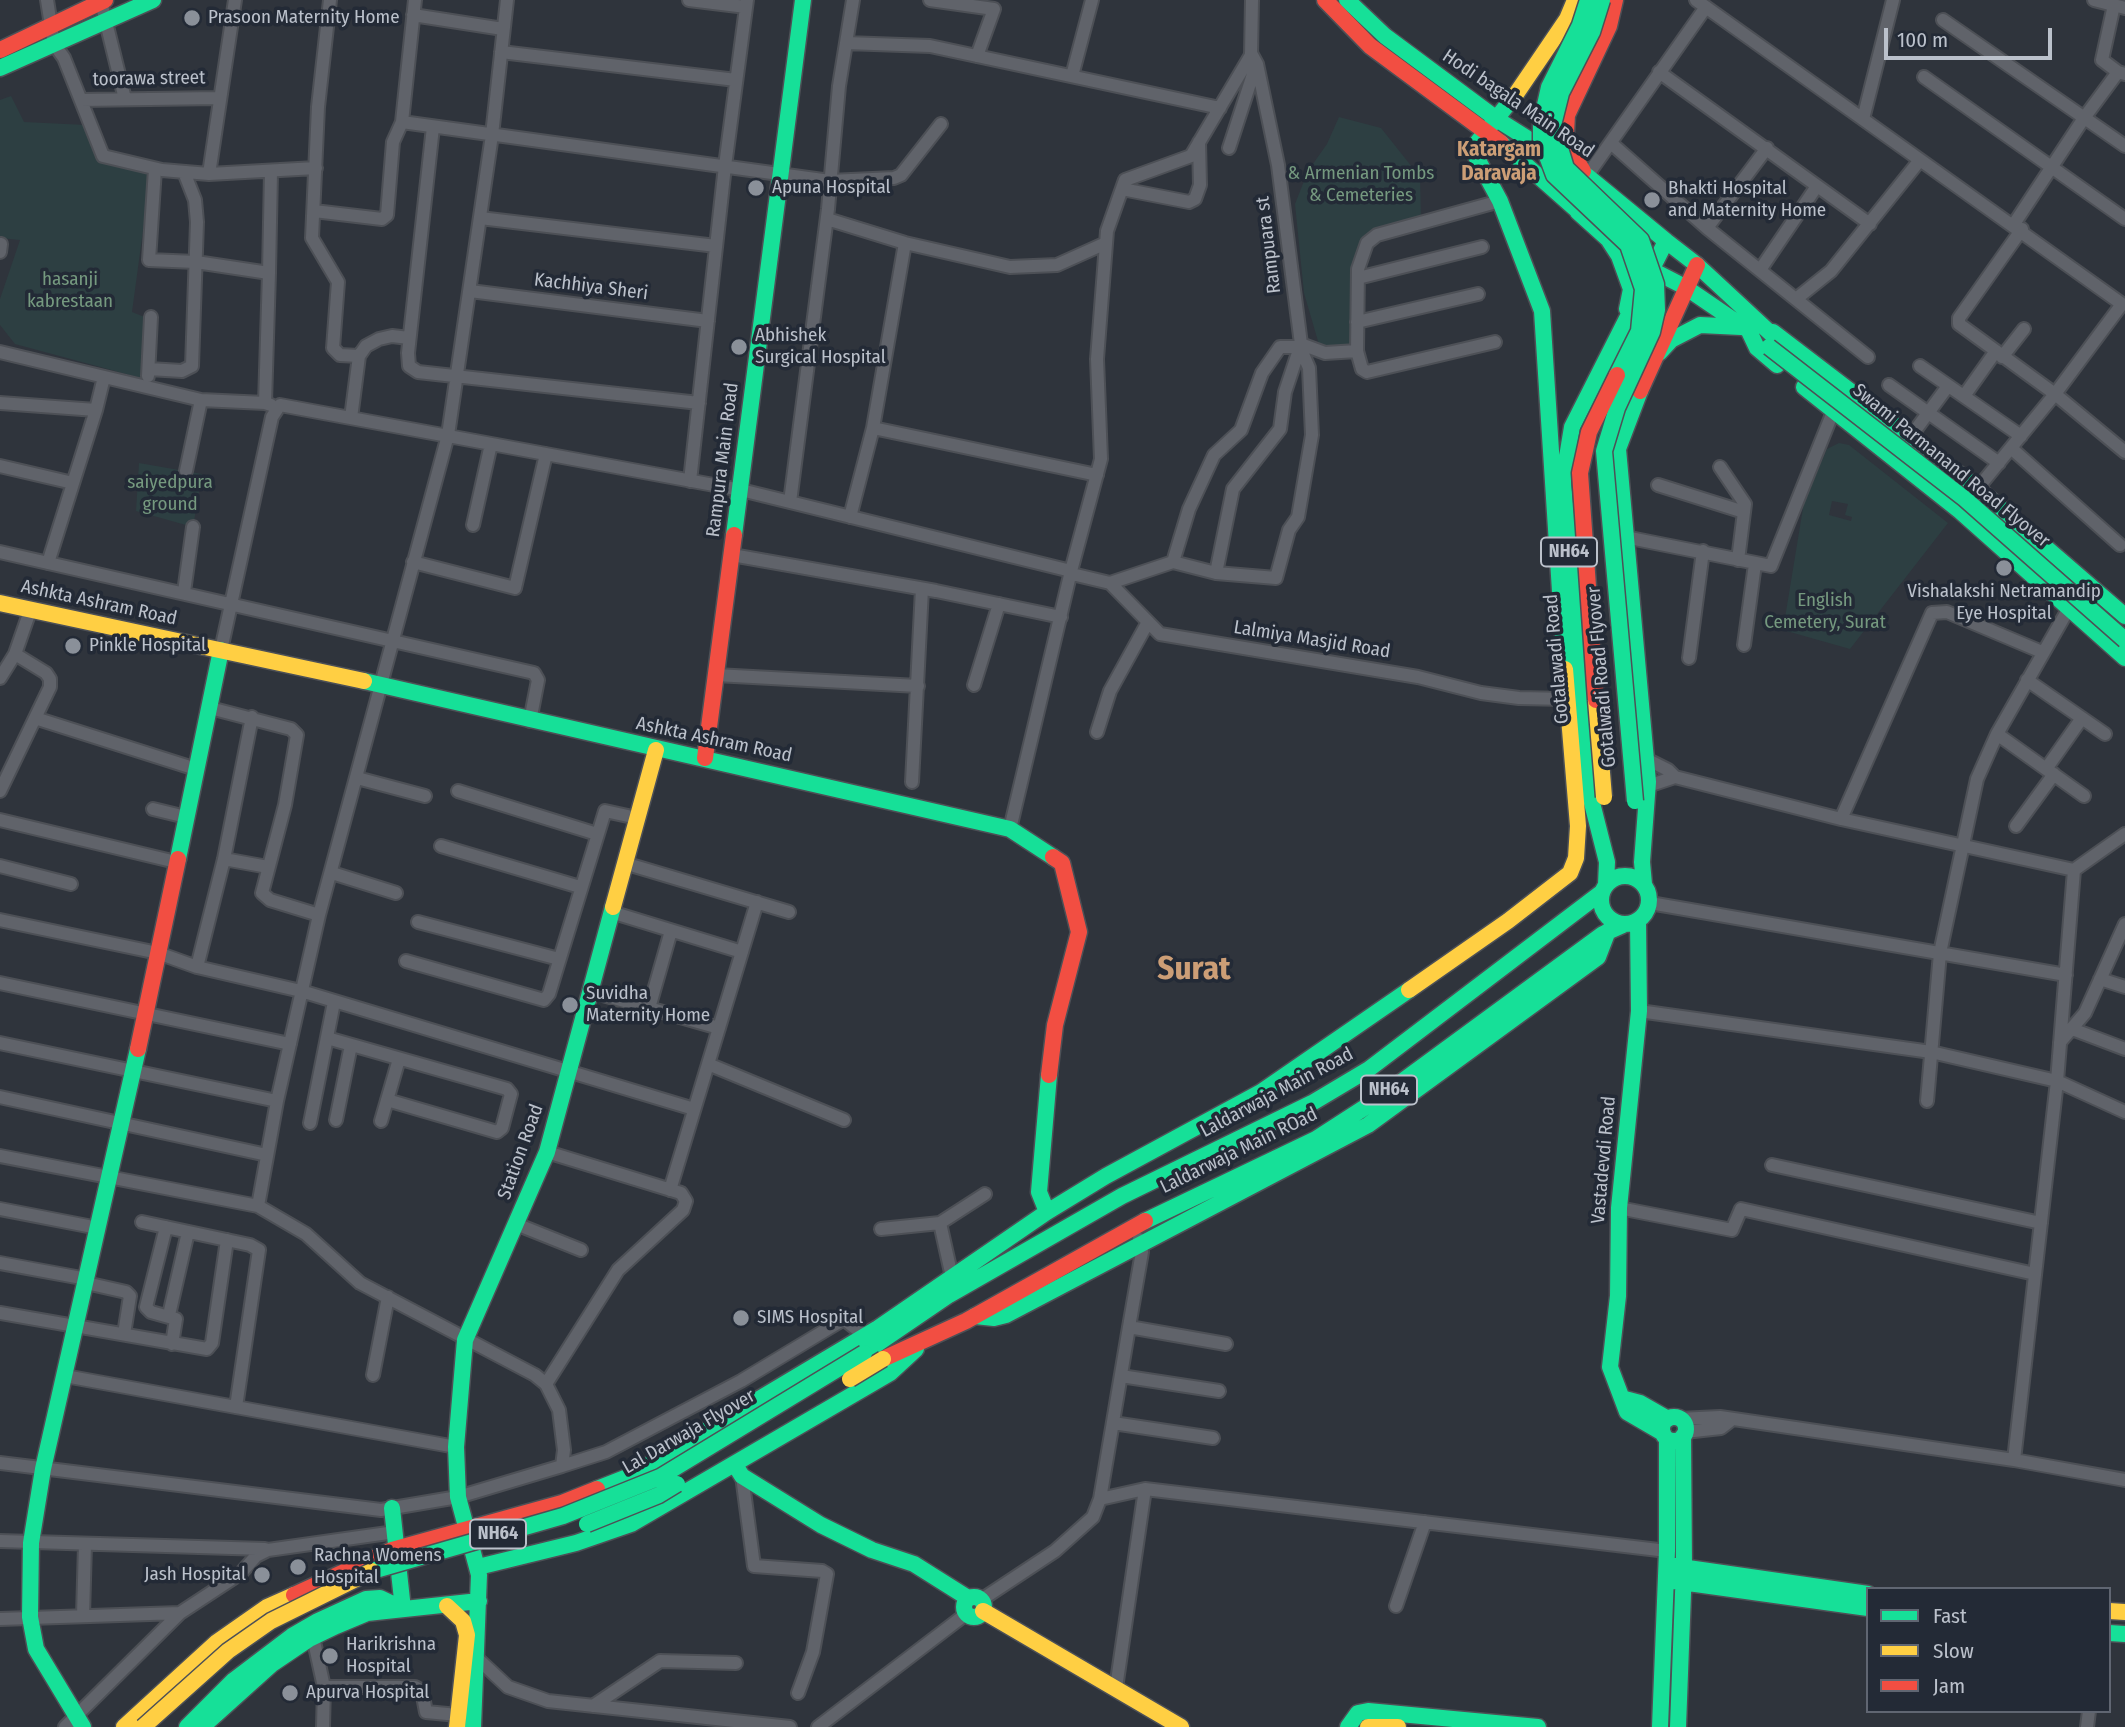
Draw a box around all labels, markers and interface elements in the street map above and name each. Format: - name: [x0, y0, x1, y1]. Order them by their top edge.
- place label: Prasoon Maternity Home: [208, 7, 400, 29]
- marker: Prasoon Maternity Home: [182, 8, 202, 28]
- scale bar: [1887, 14, 2055, 58]
- text: 100 m: [1897, 27, 1948, 53]
- street label: Hodi bagala Main Road: [1438, 45, 1598, 163]
- street label: toorawa street: [93, 67, 205, 91]
- district label: Katargam Daravaja: [1457, 137, 1541, 187]
- park label: & Armenian Tombs & Cemeteries: [1288, 163, 1434, 207]
- place label: Apuna Hospital: [772, 177, 891, 199]
- marker: Apuna Hospital: [746, 178, 766, 198]
- place label: Bhakti Hospital and Maternity Home: [1668, 178, 1826, 222]
- marker: Bhakti Hospital and Maternity Home: [1642, 190, 1662, 210]
- street label: Rampuara st: [1252, 195, 1286, 295]
- park label: hasanji kabrestaan: [27, 269, 113, 313]
- street label: Kachhiya Sheri: [533, 269, 649, 305]
- place label: Abhishek Surgical Hospital: [755, 325, 886, 369]
- marker: Abhishek Surgical Hospital: [729, 337, 749, 357]
- street label: Swami Parmanand Road Flyover: [1848, 379, 2054, 553]
- street label: Rampura Main Road: [702, 381, 744, 539]
- park label: saiyedpura ground: [127, 472, 213, 516]
- road number: NH64: [1541, 538, 1597, 566]
- marker: Vishalakshi Netramandip Eye Hospital: [1994, 558, 2014, 578]
- street label: Ashkta Ashram Road: [19, 575, 179, 631]
- place label: Vishalakshi Netramandip Eye Hospital: [1907, 581, 2101, 625]
- street label: Gotalwadi Road Flyover: [1583, 586, 1621, 768]
- park label: English Cemetery, Surat: [1764, 590, 1886, 634]
- street label: Gotalawadi Road: [1540, 593, 1574, 725]
- street label: Lalmiya Masjid Road: [1232, 616, 1392, 664]
- place label: Pinkle Hospital: [89, 635, 206, 657]
- marker: Pinkle Hospital: [63, 636, 83, 656]
- street label: Ashkta Ashram Road: [634, 712, 794, 768]
- district label: Surat: [1157, 950, 1231, 990]
- place label: Suvidha Maternity Home: [586, 983, 710, 1027]
- marker: Suvidha Maternity Home: [560, 995, 580, 1015]
- street label: Laldarwaja Main Road: [1197, 1043, 1357, 1143]
- road number: NH64: [1361, 1076, 1417, 1105]
- street label: Vastadevdi Road: [1587, 1095, 1621, 1225]
- street label: Station Road: [493, 1101, 549, 1203]
- street label: Laldarwaja Main ROad: [1157, 1103, 1321, 1199]
- place label: SIMS Hospital: [757, 1307, 863, 1329]
- marker: SIMS Hospital: [731, 1308, 751, 1328]
- street label: Lal Darwaja Flyover: [619, 1385, 759, 1479]
- road number: NH64: [470, 1520, 526, 1548]
- place label: Rachna Womens Hospital: [314, 1545, 442, 1589]
- marker: Rachna Womens Hospital: [288, 1557, 308, 1577]
- place label: Jash Hospital: [144, 1564, 246, 1586]
- marker: Jash Hospital: [252, 1565, 272, 1585]
- legend: [1866, 1587, 2111, 1713]
- text: Fast: [1933, 1603, 1967, 1629]
- place label: Harikrishna Hospital: [346, 1634, 436, 1678]
- text: Slow: [1933, 1638, 1974, 1664]
- marker: Harikrishna Hospital: [320, 1646, 340, 1666]
- text: Jam: [1933, 1673, 1965, 1699]
- place label: Apurva Hospital: [306, 1682, 429, 1704]
- marker: Apurva Hospital: [280, 1683, 300, 1703]

